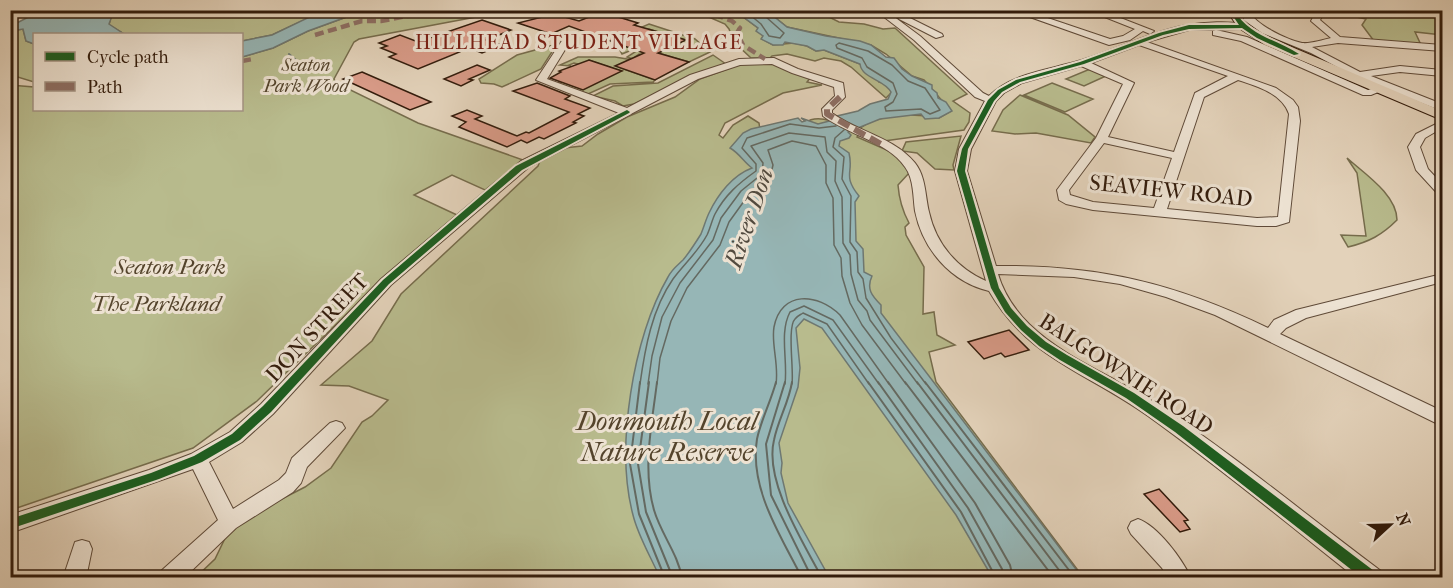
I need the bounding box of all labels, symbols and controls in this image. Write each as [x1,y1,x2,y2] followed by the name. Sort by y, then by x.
[415,31,743,54] district label: HILLHEAD STUDENT VILLAGE
[33,33,243,111] legend
[87,47,168,68] text: Cycle path
[262,55,351,97] park label: Seaton Park Wood
[87,77,123,98] text: Path
[718,164,779,274] water label: River Don
[1088,170,1254,212] street label: SEAVIEW ROAD
[113,254,226,280] park label: Seaton Park
[260,267,375,388] street label: DON STREET
[92,291,223,317] park label: The Parkland
[1034,308,1218,440] street label: BALGOWNIE ROAD
[574,405,761,468] park label: Donmouth Local Nature Reserve
[1360,495,1420,555] north arrow
[1392,510,1415,530] text: N

